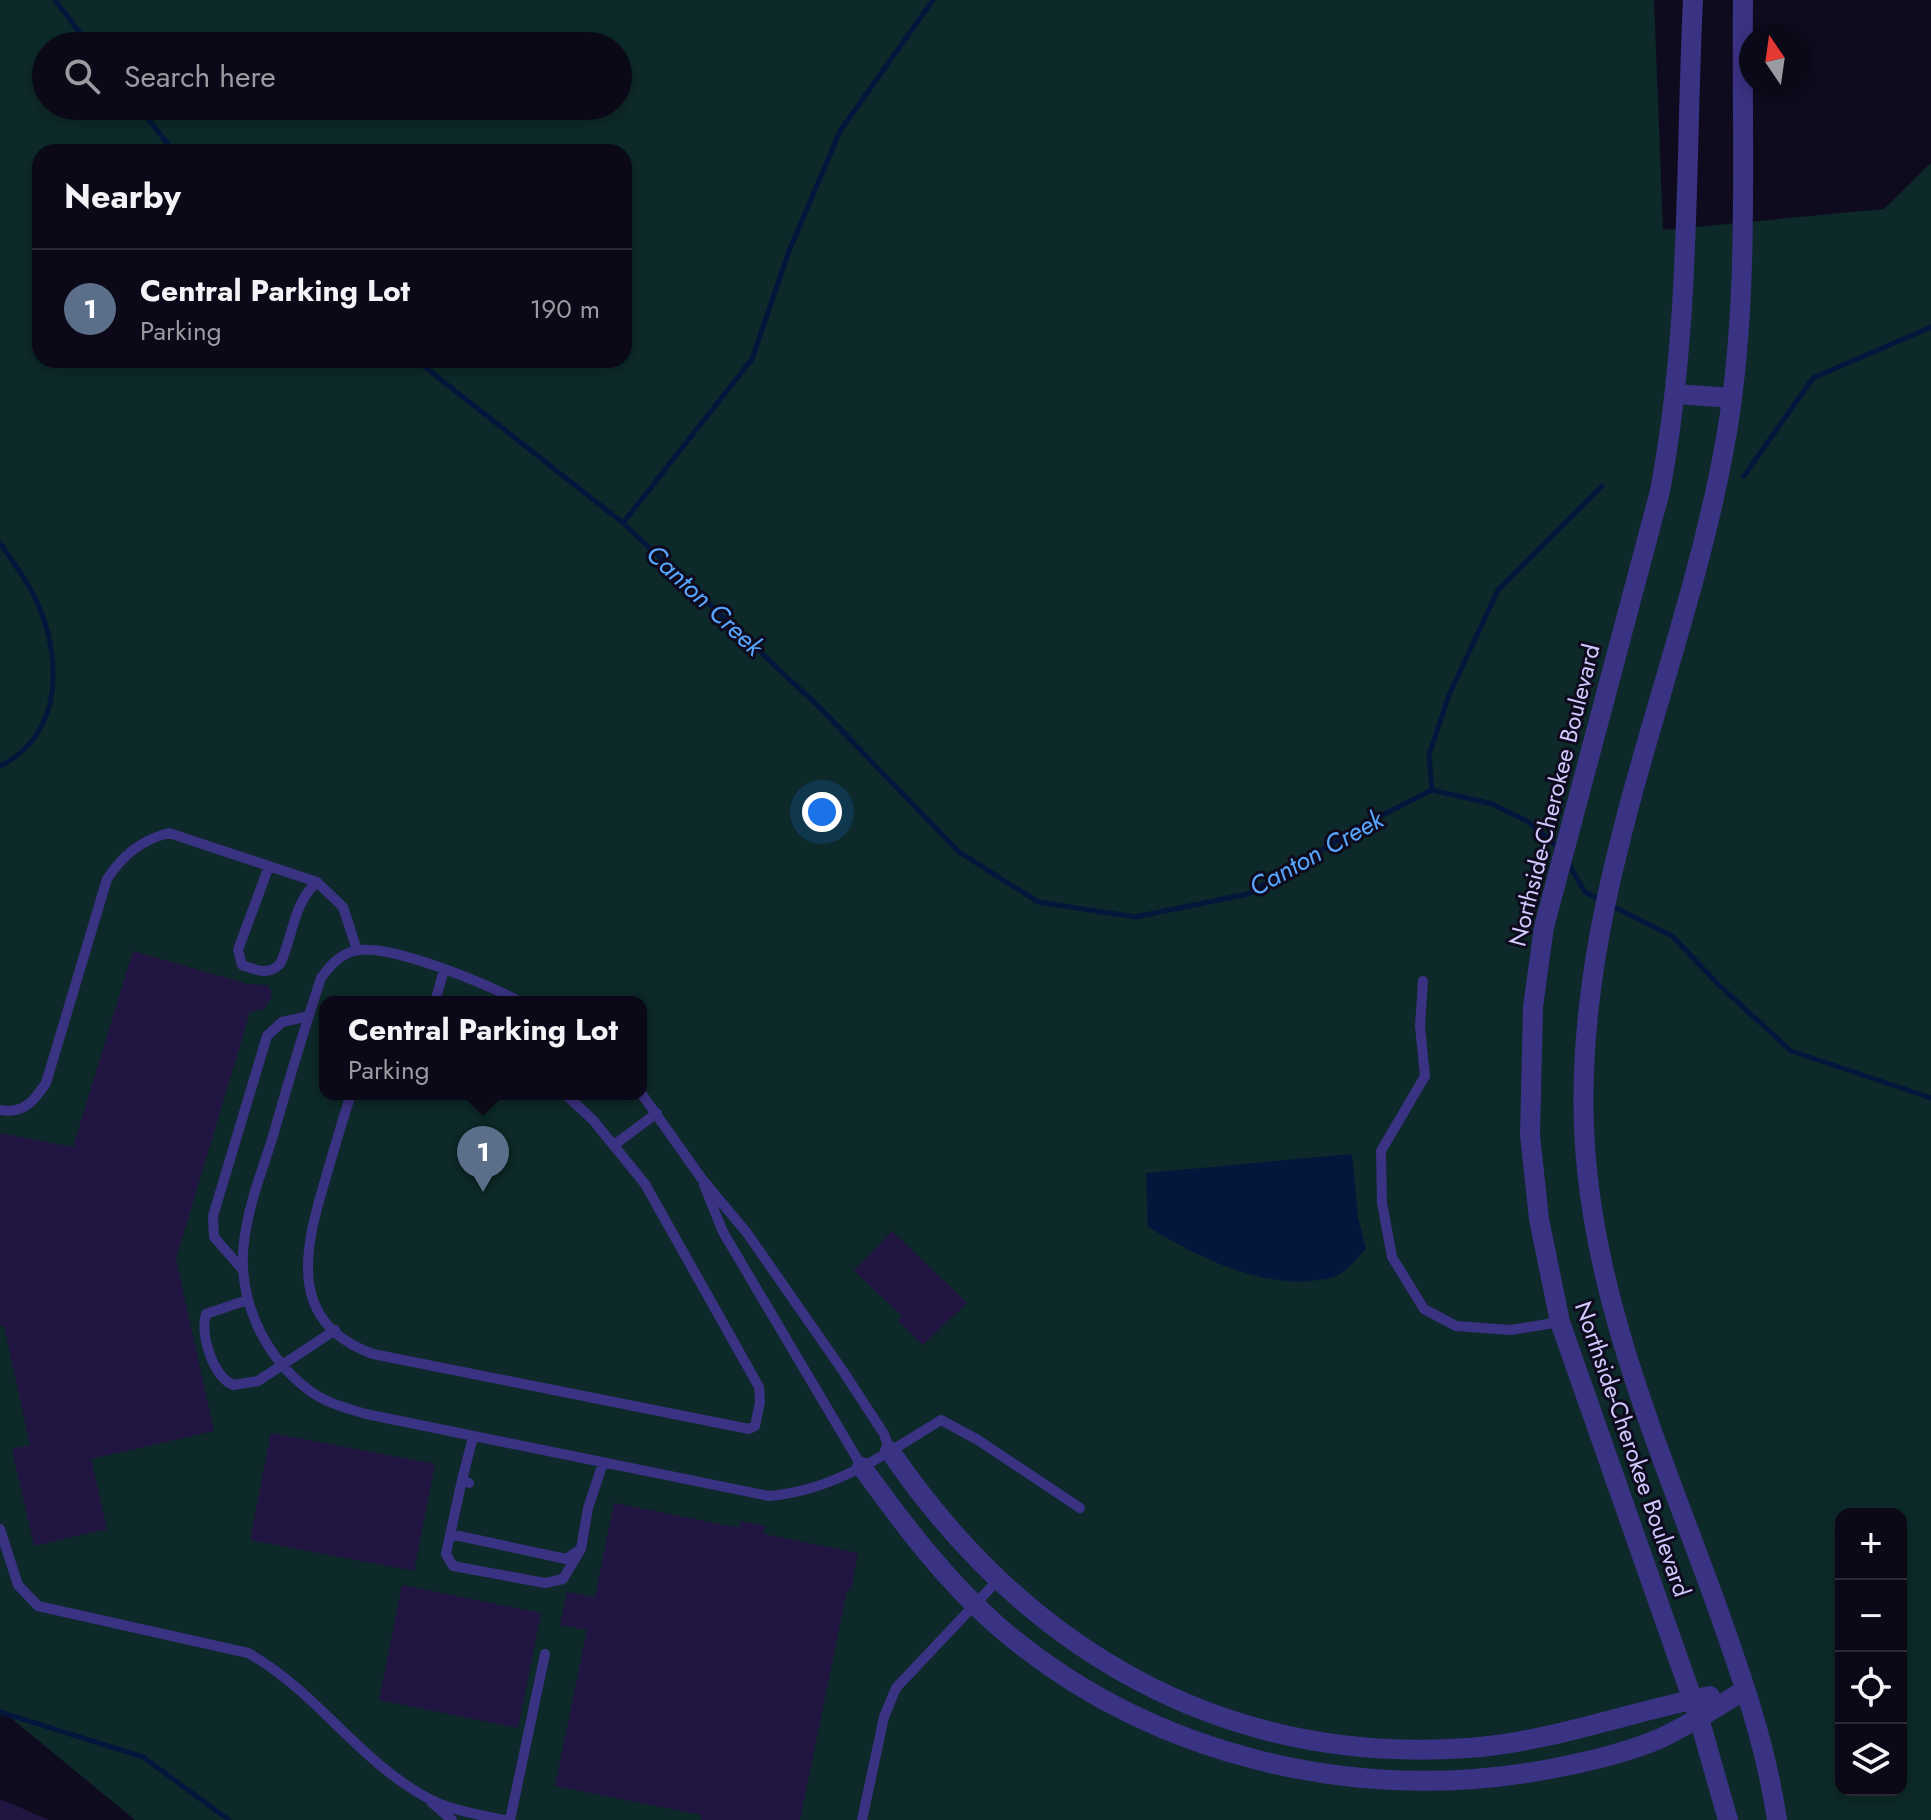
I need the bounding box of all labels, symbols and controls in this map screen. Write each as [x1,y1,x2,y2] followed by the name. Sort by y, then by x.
[1739,24,1811,96] north arrow
[32,32,632,120] search box
[60,54,104,98] icon: search
[124,55,276,98] text: Search here
[64,172,181,221] text: Nearby
[140,269,410,312] text: Central Parking Lot
[83,290,97,328] text: 1
[530,290,600,328] text: 190 m
[140,312,222,350] text: Parking
[638,535,774,666] water label: Canton Creek
[1499,640,1609,950] street label: Northside-Cherokee Boulevard
[802,792,842,832] your location
[1242,799,1392,906] water label: Canton Creek
[319,996,647,1100] popup
[348,1008,618,1051] text: Central Parking Lot
[348,1051,430,1089] text: Parking
[457,1126,509,1192] pin: 1
[1566,1297,1700,1601] street label: Northside-Cherokee Boulevard
[1835,1508,1907,1796] map controls
[1835,1508,1907,1580] button: +
[1835,1580,1907,1652] button: −
[1835,1652,1907,1724] button: locate
[1835,1724,1907,1796] button: layers

